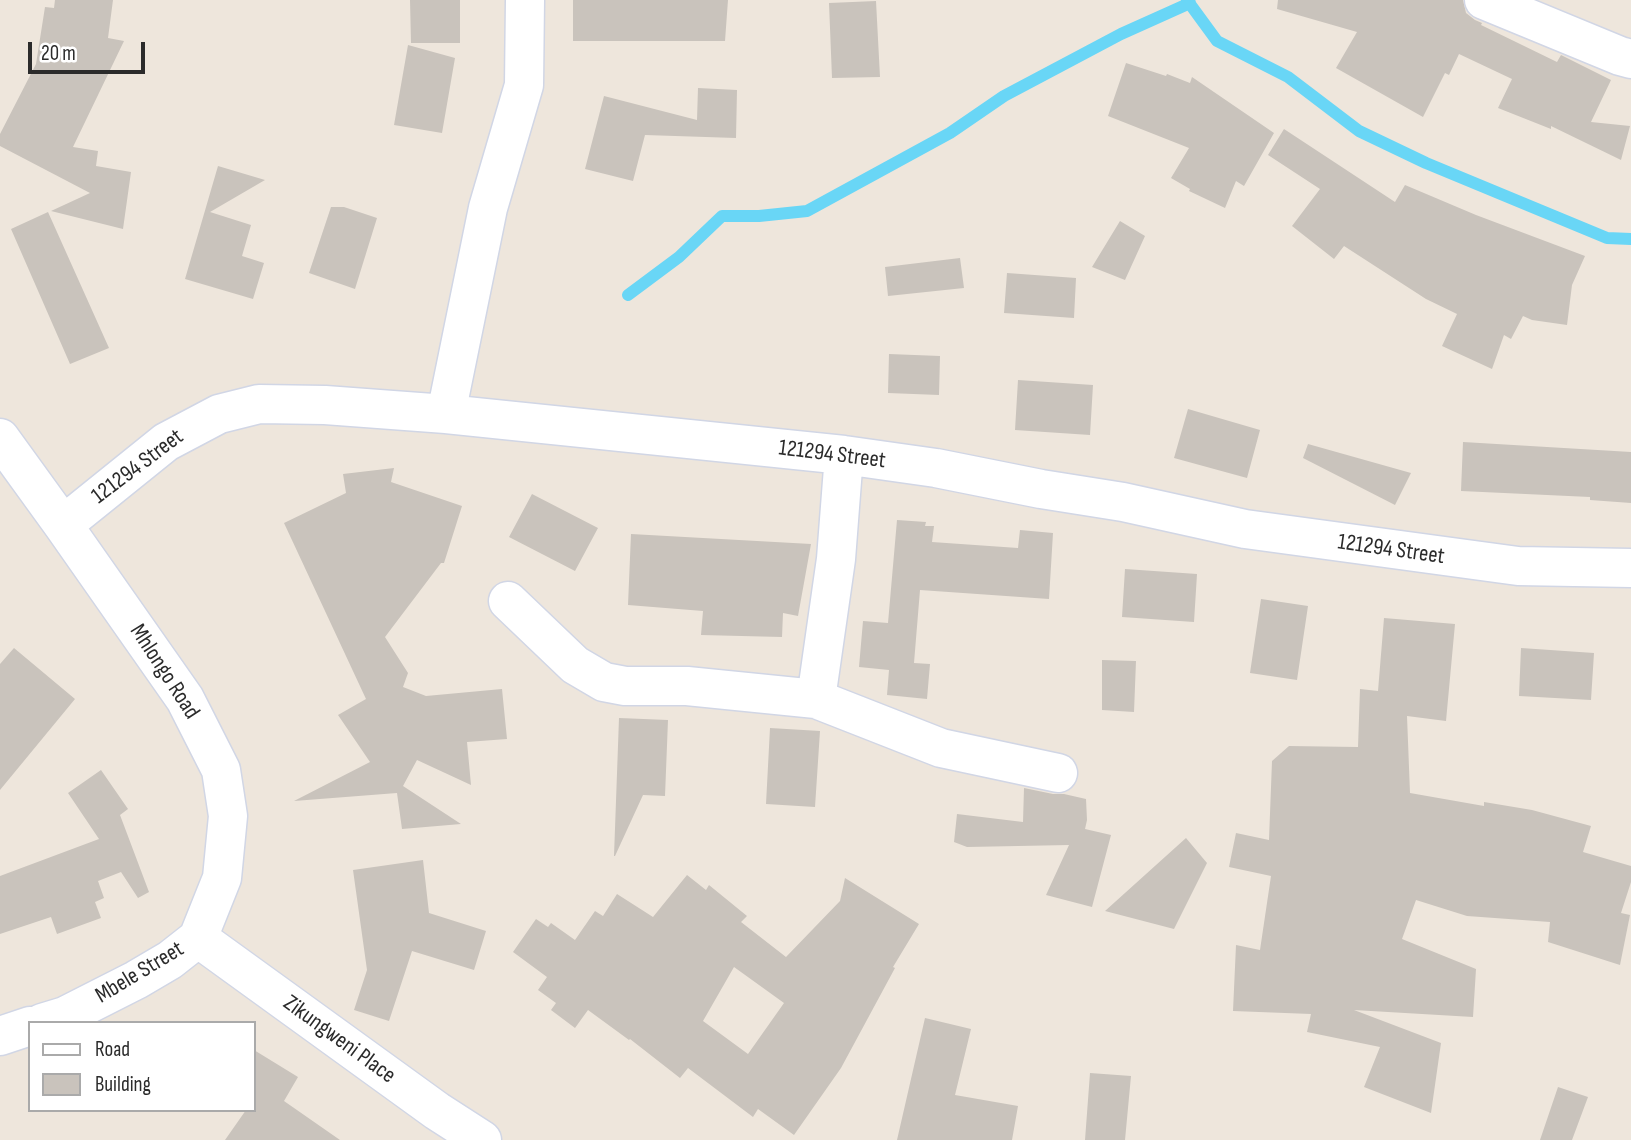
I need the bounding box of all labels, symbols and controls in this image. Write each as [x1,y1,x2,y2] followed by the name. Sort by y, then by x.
[32,28,149,72] scale bar
[41,41,76,66] text: 20 m
[87,424,189,510] street label: 121294 Street
[777,435,887,475] street label: 121294 Street
[1336,529,1446,571] street label: 121294 Street
[123,619,205,725] street label: Mhlongo Road
[91,936,189,1010] street label: Mbele Street
[277,990,401,1090] street label: Zikungweni Place
[28,1021,256,1112] legend
[95,1037,130,1062] text: Road
[95,1072,151,1097] text: Building

